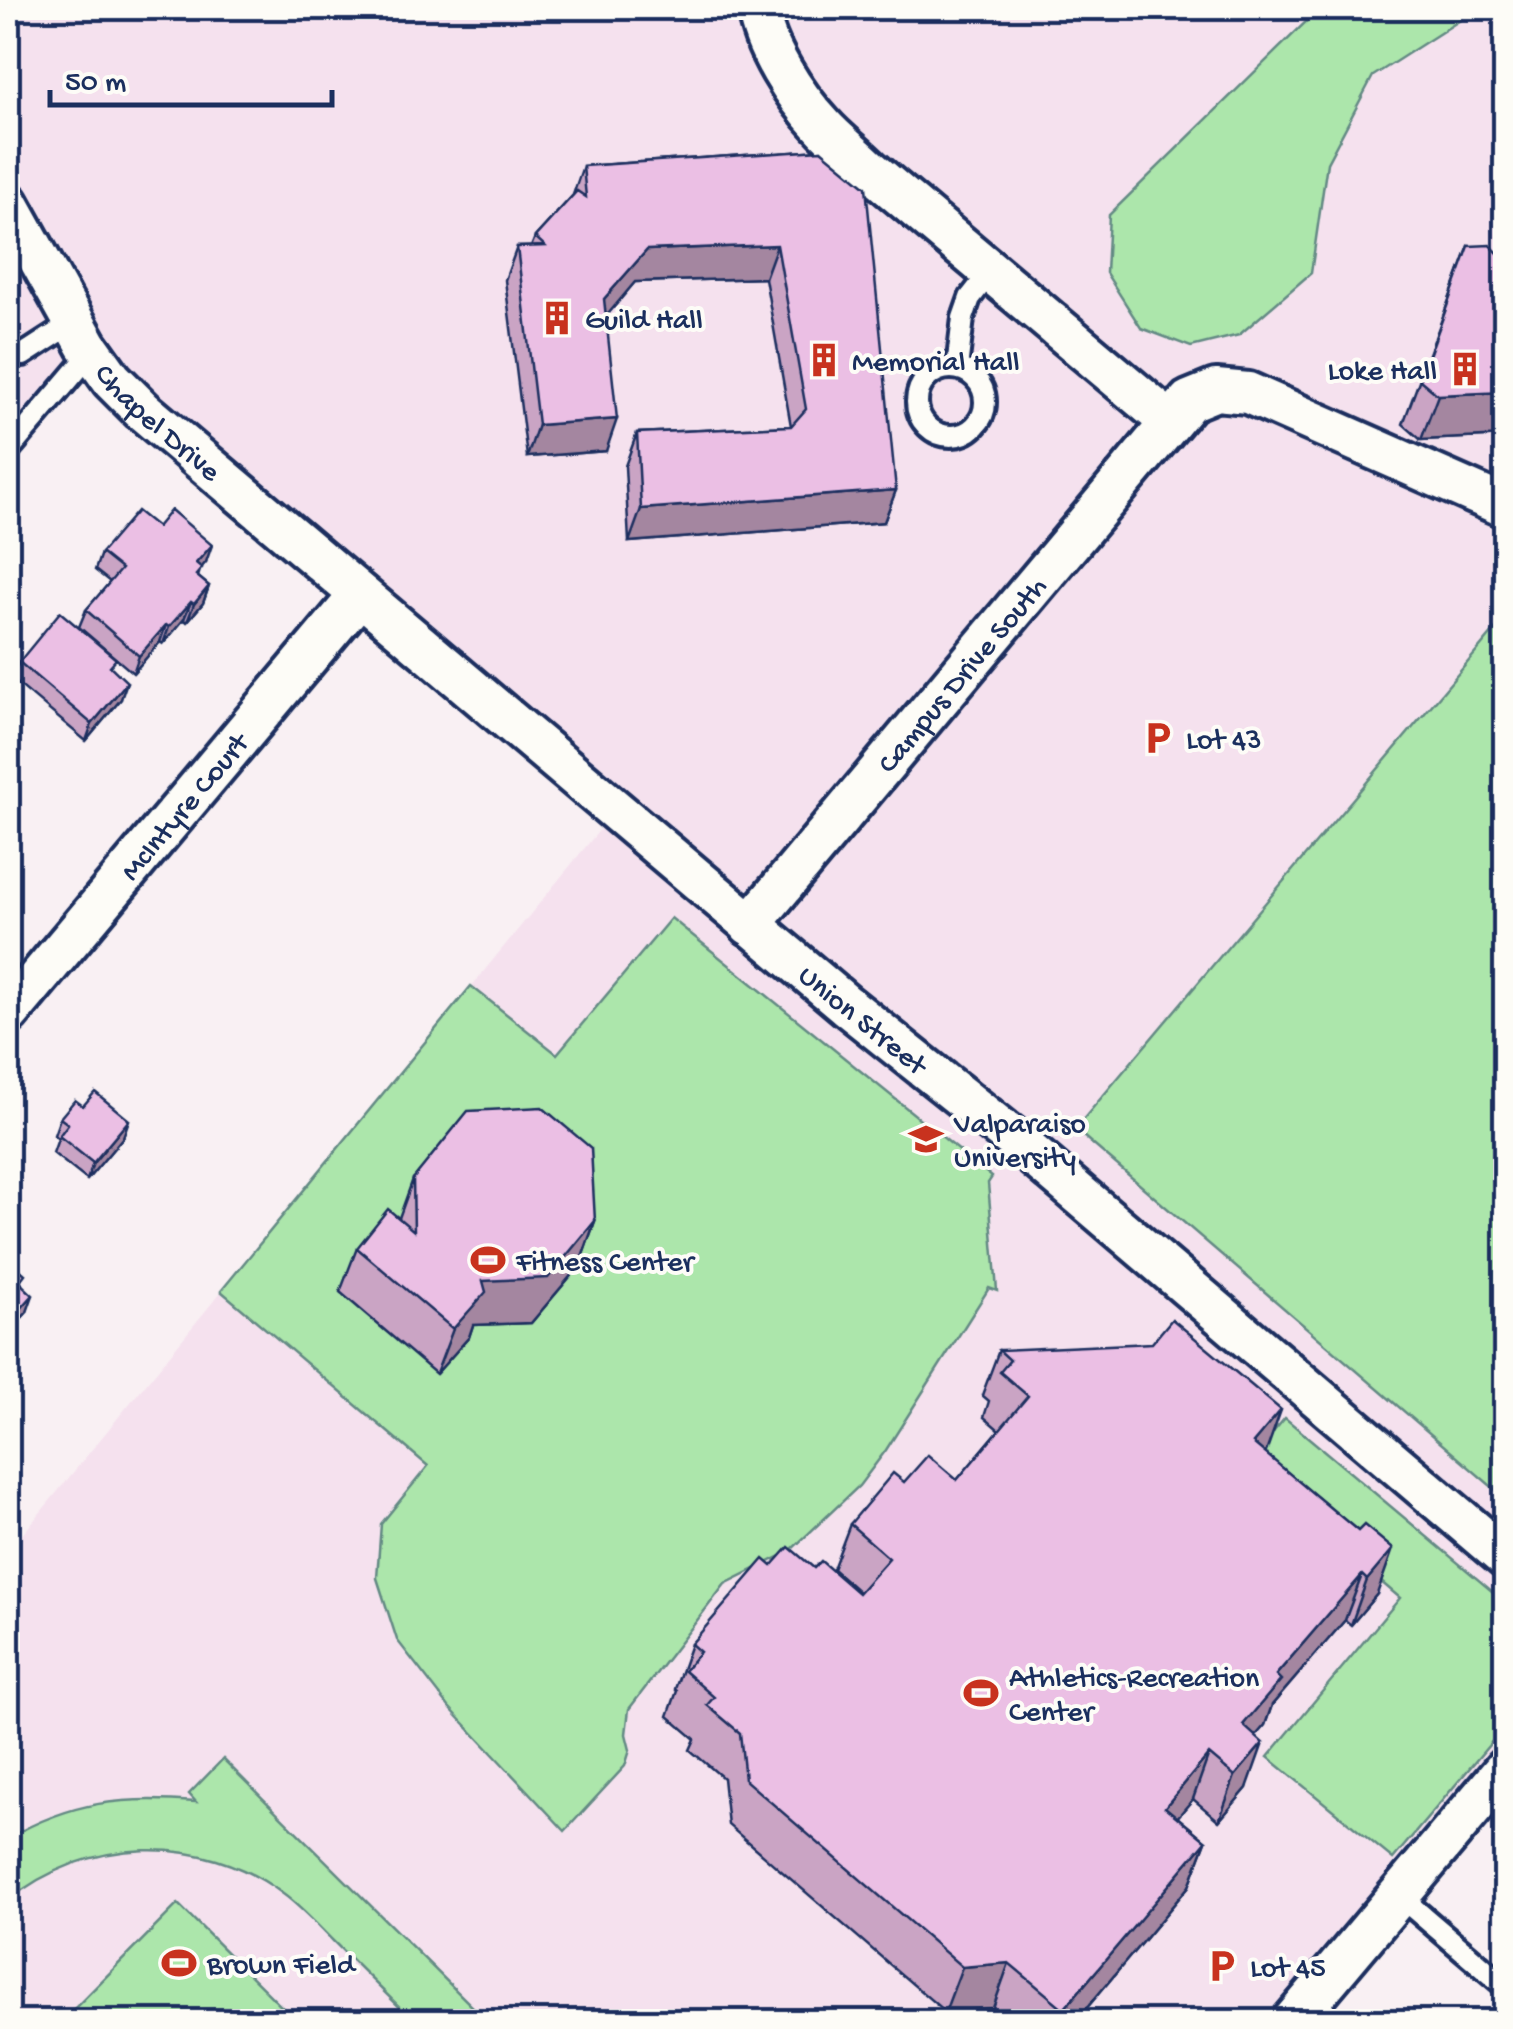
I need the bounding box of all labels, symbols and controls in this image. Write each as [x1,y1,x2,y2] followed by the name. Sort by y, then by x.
[50,45,332,107] scale bar
[65,67,126,102] text: 50 m
[538,299,576,337] building icon: Guild Hall
[585,305,703,340] place label: Guild Hall
[805,341,843,379] building icon: Memorial Hall
[852,347,1020,382] place label: Memorial Hall
[1446,350,1484,388] building icon: Loke Hall
[1327,356,1437,391] place label: Loke Hall
[84,359,227,491] street label: Chapel Drive
[872,571,1056,782] street label: Campus Drive South
[1139,719,1177,757] parking icon: Lot 43
[1186,725,1262,760] place label: Lot 43
[115,726,260,889] street label: McIntyre Court
[790,959,934,1086] street label: Union Street
[953,1109,1086,1178] place label: Valparaiso University
[907,1120,945,1158] school or university icon: Valparaiso University
[469,1241,507,1279] sports icon: Fitness Center
[515,1247,696,1282] place label: Fitness Center
[1009,1663,1259,1732] place label: Athletics-Recreation Center
[962,1674,1000,1712] sports icon: Athletics-Recreation Center
[160,1944,198,1982] sports icon: Brown Field
[1203,1947,1241,1985] parking icon: Lot 45
[206,1950,357,1985] place label: Brown Field
[1250,1953,1326,1988] place label: Lot 45

